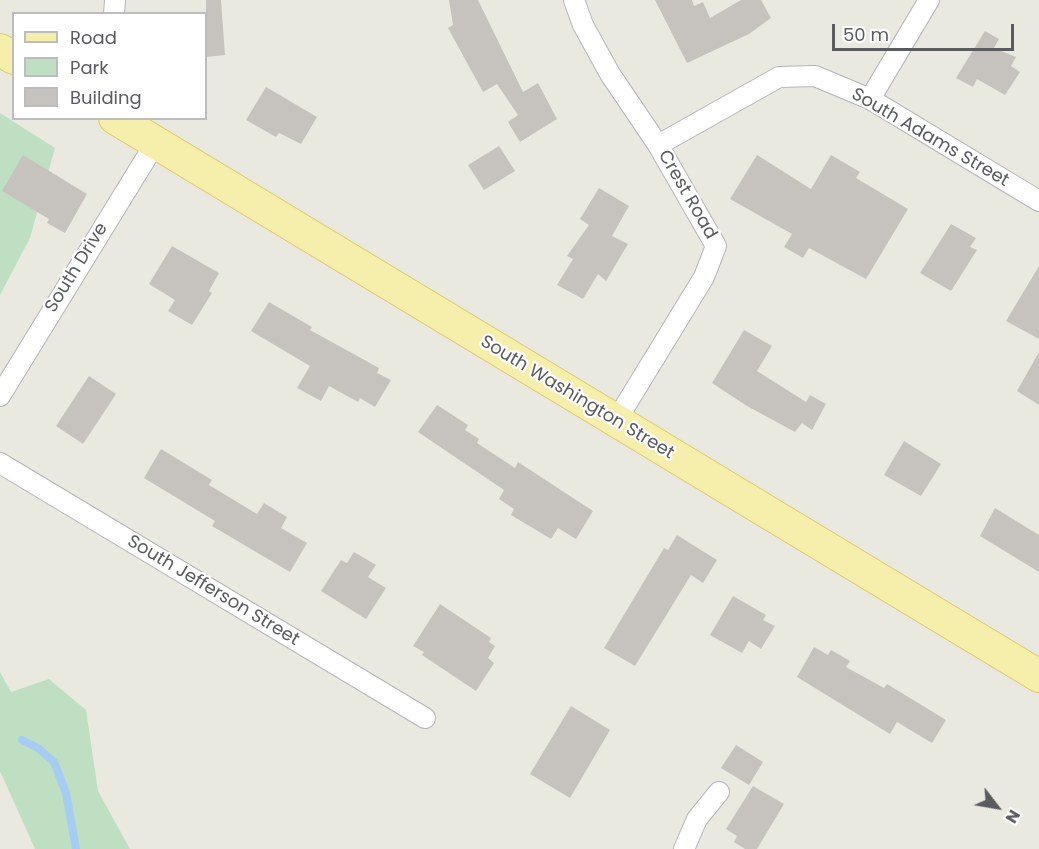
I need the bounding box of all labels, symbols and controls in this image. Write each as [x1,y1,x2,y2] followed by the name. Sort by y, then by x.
[12,12,207,120] legend
[835,12,1016,50] scale bar
[843,22,889,47] text: 50 m
[70,25,117,50] text: Road
[70,55,109,80] text: Park
[847,84,1013,192] street label: South Adams Street
[70,85,142,110] text: Building
[653,147,721,243] street label: Crest Road
[41,219,113,317] street label: South Drive
[476,331,678,465] street label: South Washington Street
[123,531,303,651] street label: South Jefferson Street
[967,777,1027,837] north arrow
[1000,805,1026,828] text: N

